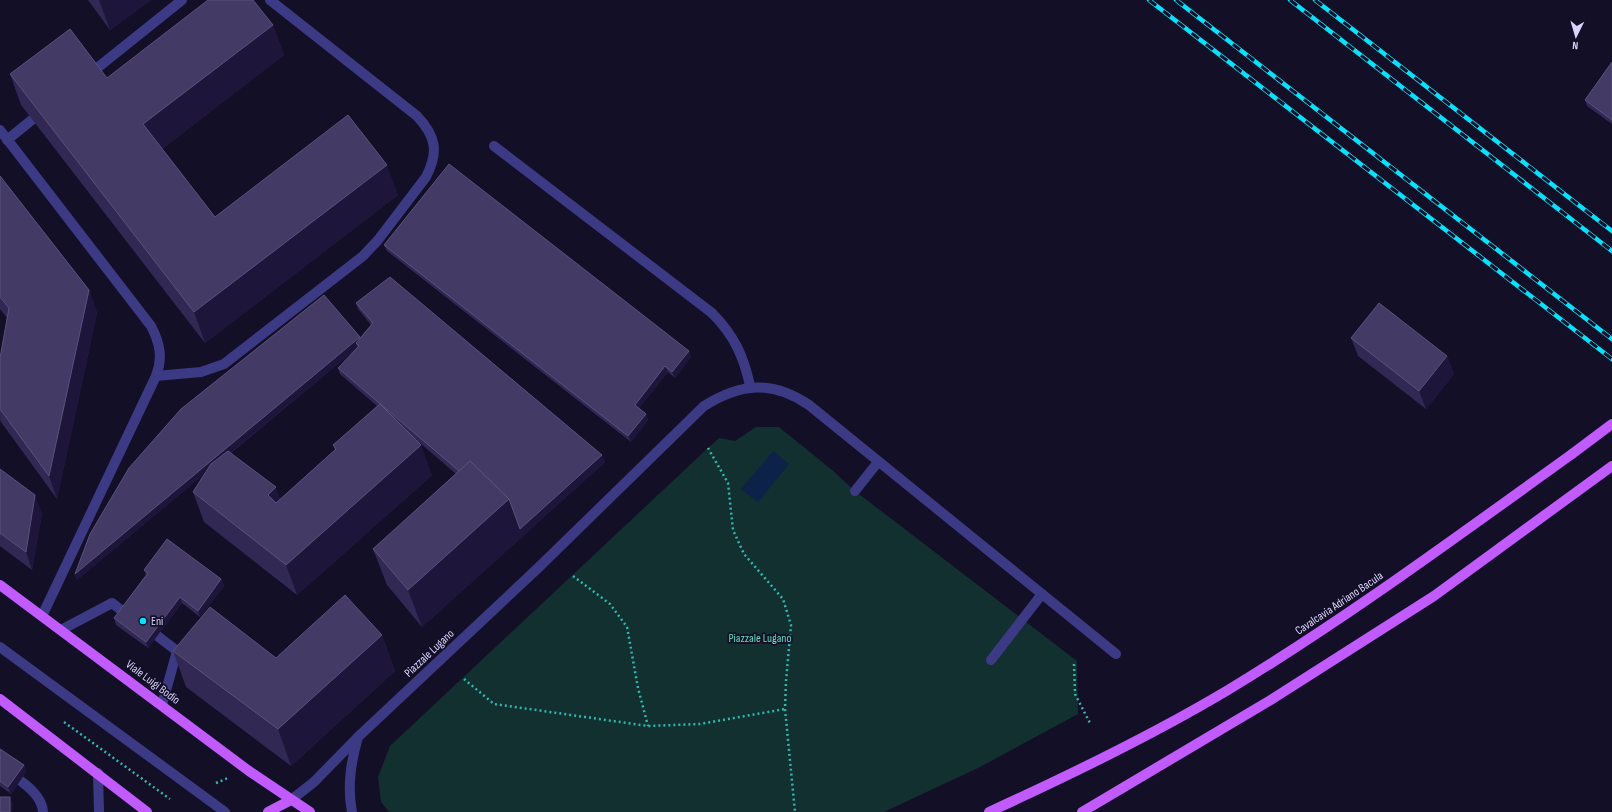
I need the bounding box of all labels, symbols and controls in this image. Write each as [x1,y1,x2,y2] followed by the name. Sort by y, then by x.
[1556,16,1596,56] north arrow
[1572,39,1579,52] text: N
[1292,568,1386,638] street label: Cavalcavia Adriano Bacula
[151,614,163,629] place label: Eni
[138,616,148,626] marker: Eni
[401,626,457,680] street label: Piazzale Lugano
[729,631,791,646] park label: Piazzale Lugano
[122,657,183,708] street label: Viale Luigi Bodio

